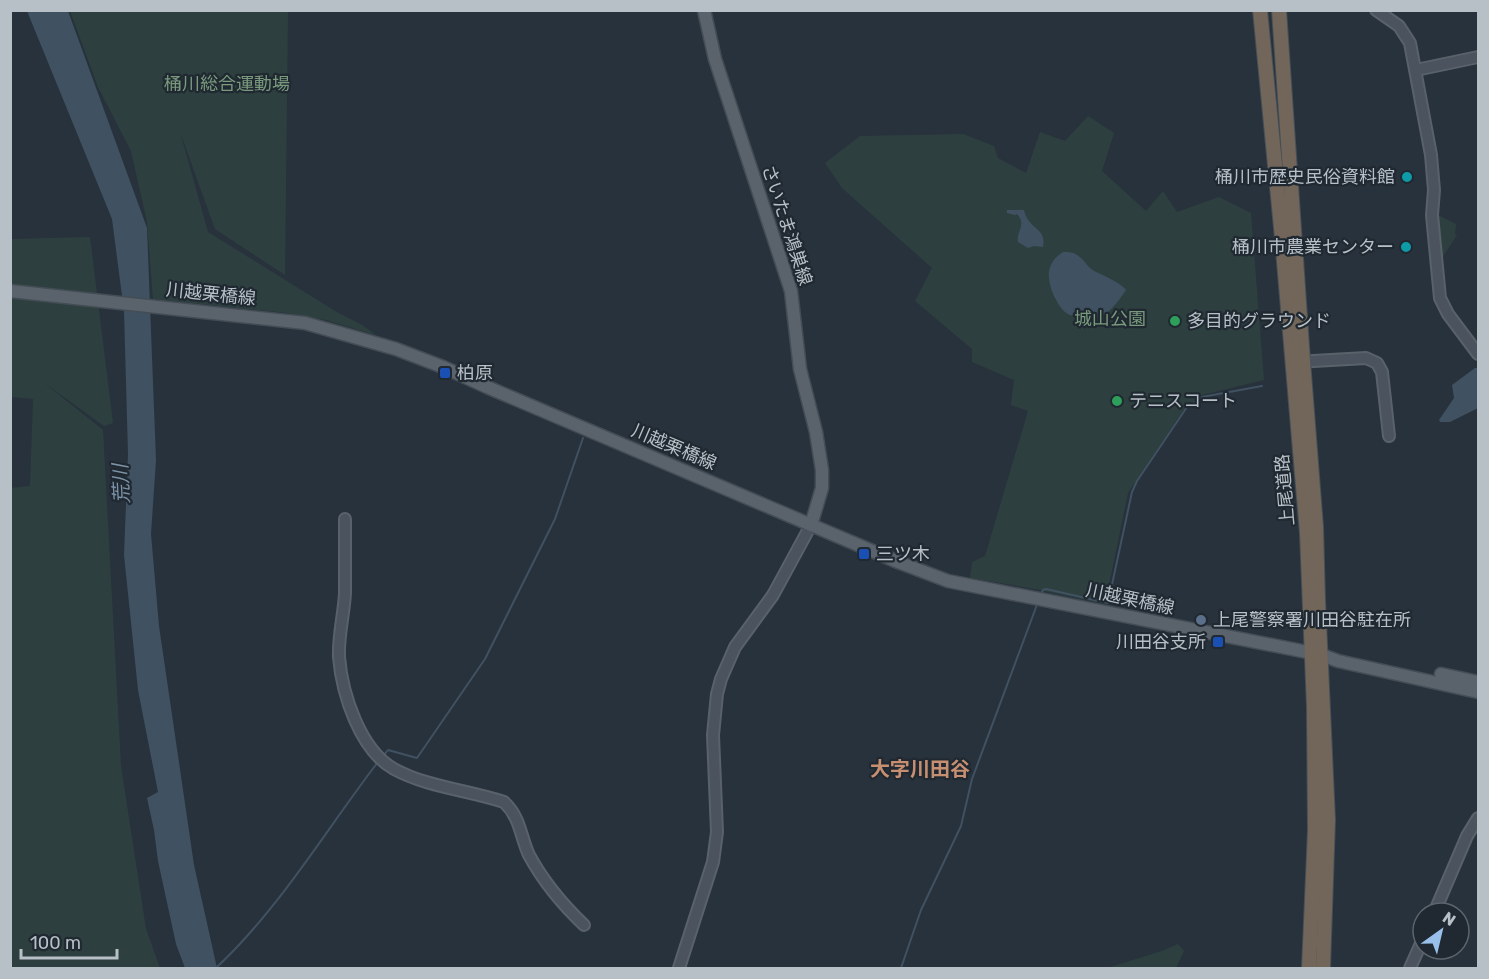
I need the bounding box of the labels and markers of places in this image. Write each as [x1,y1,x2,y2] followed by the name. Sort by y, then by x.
[1215,166,1395,188] place label: 桶川市歴史民俗資料館
[1400,170,1414,184] marker: 桶川市歴史民俗資料館
[1232,236,1394,258] place label: 桶川市農業センター
[1399,240,1413,254] marker: 桶川市農業センター
[1187,310,1331,332] place label: 多目的グラウンド
[1168,314,1182,328] marker: 多目的グラウンド
[457,362,493,384] place label: 柏原
[438,366,452,380] marker: 柏原
[1129,390,1237,412] place label: テニスコート
[1110,394,1124,408] marker: テニスコート
[876,543,930,565] place label: 三ツ木
[857,547,871,561] marker: 三ツ木
[1213,609,1411,631] place label: 上尾警察署川田谷駐在所
[1194,613,1208,627] marker: 上尾警察署川田谷駐在所
[1116,631,1206,653] place label: 川田谷支所
[1211,635,1225,649] marker: 川田谷支所

